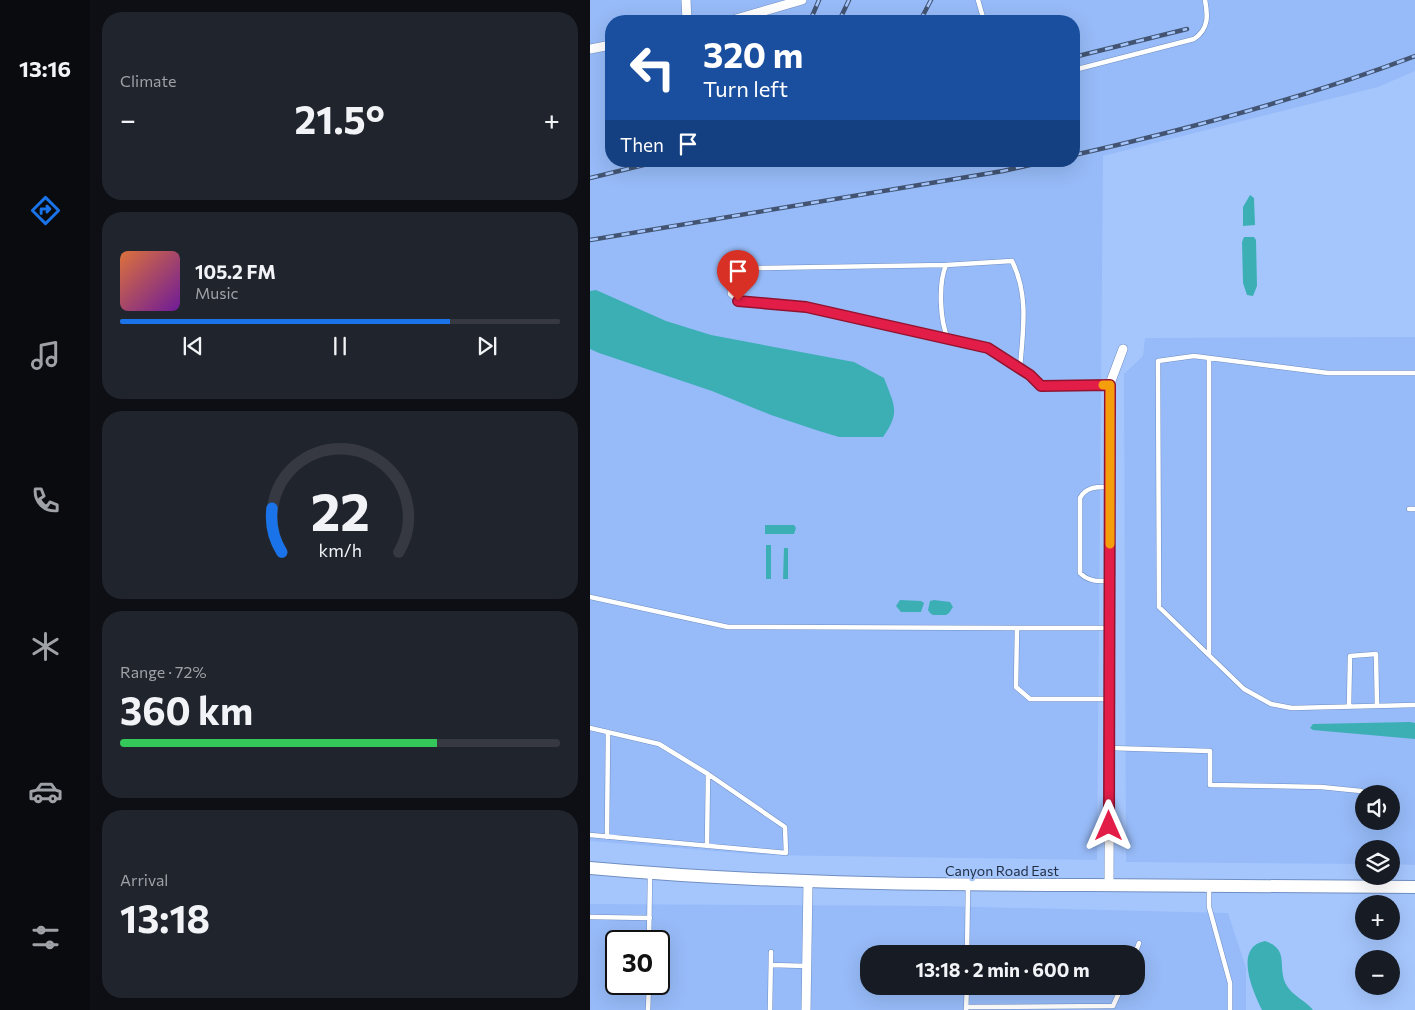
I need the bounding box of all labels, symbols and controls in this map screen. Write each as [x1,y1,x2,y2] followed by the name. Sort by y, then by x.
[703,32,803,75] text: 320 m
[620,35,685,100] icon: left
[19,55,71,82] text: 13:16
[120,71,176,90] text: Climate
[703,75,788,102] text: Turn left
[295,95,385,142] text: 21.5°
[120,102,136,136] text: −
[544,102,560,136] text: +
[674,130,702,158] icon: arrive
[620,133,664,156] text: Then
[28,193,63,228] icon: directions
[717,250,759,301] pin
[724,257,752,285] icon: arrive
[195,260,276,283] text: 105.2 FM
[195,283,239,302] text: Music
[179,332,207,360] icon: previous
[326,332,354,360] icon: pause
[473,332,501,360] icon: next
[28,338,63,373] icon: music
[310,478,370,542] text: 22
[28,483,63,518] icon: phone
[318,539,362,561] text: km/h
[28,629,63,664] icon: climate
[120,662,206,681] text: Range · 72%
[120,686,253,733] text: 360 km
[28,774,63,809] icon: car
[1355,785,1400,995] map controls
[1355,785,1400,830] button: sound
[1082,799,1134,851] position arrow
[1355,840,1400,885] button: layers
[945,862,1059,879] street label: Canyon Road East
[120,870,168,889] text: Arrival
[120,894,210,941] text: 13:18
[1355,895,1400,940] button: +
[28,920,63,955] icon: filters
[605,930,670,995] speed limit sign: 30
[1355,950,1400,995] button: −
[915,958,1090,981] text: 13:18 · 2 min · 600 m

